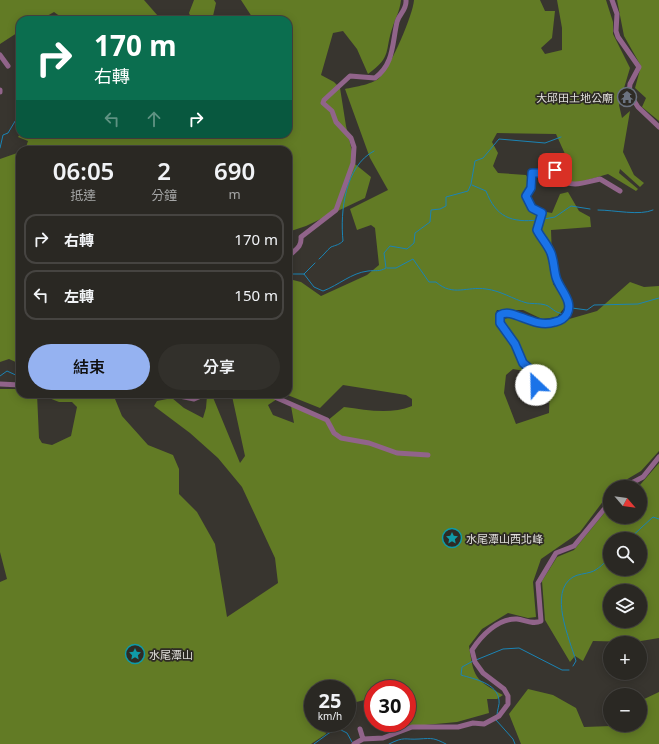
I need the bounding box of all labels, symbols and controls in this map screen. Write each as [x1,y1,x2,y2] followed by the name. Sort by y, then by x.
[94,26,177,64] text: 170 m
[28,32,80,84] icon: right
[94,64,130,88] text: 右轉
[616,86,638,108] temple icon: 大邱田土地公廟
[536,90,613,105] place label: 大邱田土地公廟
[101,108,123,130] icon: left
[143,108,165,130] icon: ahead
[185,108,207,130] icon: right
[538,153,572,187] pin
[53,154,114,187] text: 06:05
[157,154,171,187] text: 2
[214,154,255,187] text: 690
[544,159,566,181] icon: arrive
[229,185,241,203] text: m
[71,186,97,204] text: 抵達
[151,186,177,204] text: 分鐘
[30,228,52,250] icon: right
[234,229,278,249] text: 170 m
[64,230,94,250] text: 右轉
[30,284,52,306] icon: left
[234,285,278,305] text: 150 m
[64,286,94,306] text: 左轉
[28,344,150,390] button: 結束
[158,344,280,390] button: 分享
[515,364,557,406] position arrow
[603,480,647,524] north arrow
[603,480,647,732] map controls
[441,527,463,549] place icon: 水尾潭山西北峰
[466,531,543,546] place label: 水尾潭山西北峰
[603,532,647,576] button: search
[603,584,647,628] button: layers
[603,636,647,680] button: +
[124,643,146,665] place icon: 水尾潭山
[149,647,193,662] place label: 水尾潭山
[364,680,416,732] speed limit sign: 30
[319,687,341,714] text: 25
[603,688,647,732] button: −
[318,709,342,723] text: km/h

